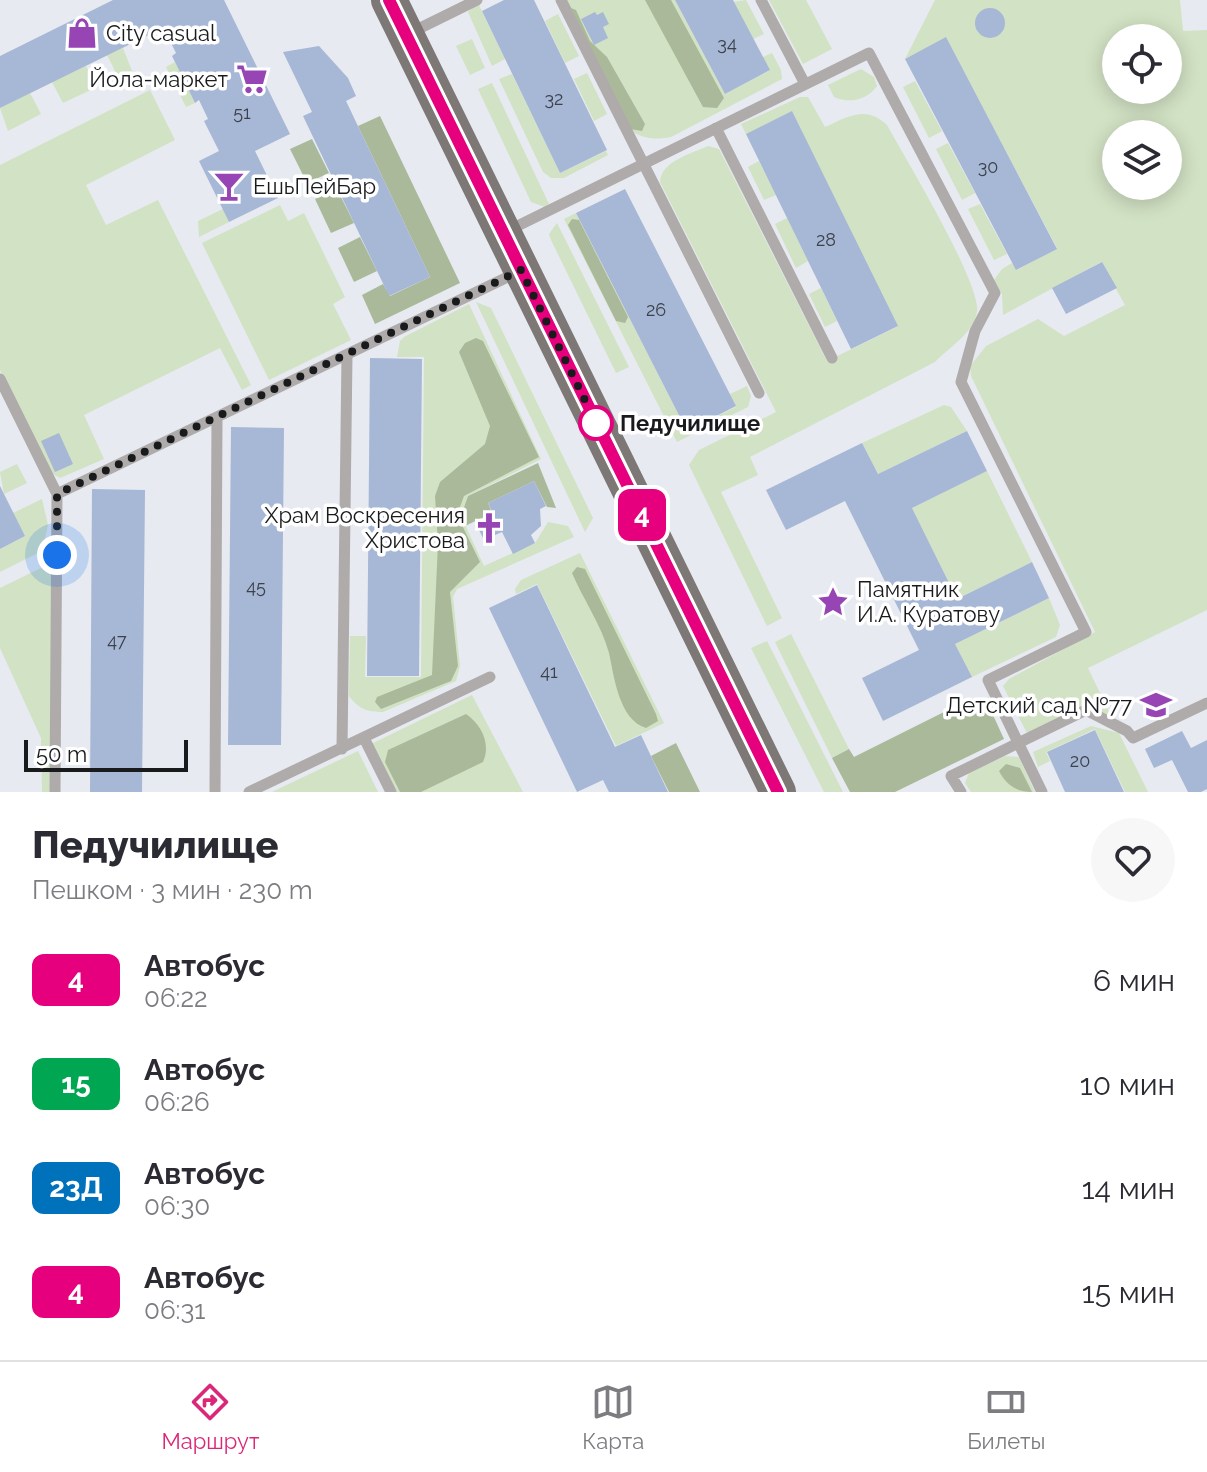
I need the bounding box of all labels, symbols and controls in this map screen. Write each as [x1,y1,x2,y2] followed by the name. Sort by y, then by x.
[65,16,99,50] shop icon: City сasual
[106,20,216,46] place label: City сasual
[1102,24,1182,200] map controls
[1102,24,1182,104] button: locate
[717,33,737,54] house number: 34
[235,62,269,96] supermarket icon: Йола-маркет
[89,66,229,92] place label: Йола-маркет
[545,88,564,109] house number: 32
[233,102,251,123] house number: 51
[1102,120,1182,200] button: layers
[978,156,998,177] house number: 30
[212,169,246,203] bar icon: ЕшьПейБар
[253,173,376,199] place label: ЕшьПейБар
[816,229,836,250] house number: 28
[646,299,666,320] house number: 26
[579,406,613,440] marker: Педучилище
[620,410,760,436] place label: Педучилище
[616,489,668,541] line badge: 4
[634,498,650,531] text: 4
[265,502,465,553] place label: Храм Воскресения Христова
[472,511,506,545] church icon: Храм Воскресения Христова
[37,535,77,575] your location
[246,576,266,597] house number: 45
[857,576,1000,627] place label: Памятник И.А. Куратову
[816,585,850,619] place icon: Памятник И.А. Куратову
[107,630,127,651] house number: 47
[540,661,558,682] house number: 41
[1139,688,1173,722] school or university icon: Детский сад №77
[946,692,1132,718] place label: Детский сад №77
[24,736,188,772] scale bar
[36,741,87,767] text: 50 m
[1070,750,1090,771] house number: 20
[1091,818,1175,902] button: heart
[32,822,278,867] text: Педучилище
[32,875,313,905] text: Пешком · 3 мин · 230 m
[144,948,265,983] text: Автобус
[68,963,84,996] text: 4
[1093,963,1175,998] text: 6 мин
[144,983,208,1013] text: 06:22
[144,1052,265,1087] text: Автобус
[61,1067,91,1100] text: 15
[1080,1067,1175,1102] text: 10 мин
[144,1087,210,1117] text: 06:26
[144,1156,265,1191] text: Автобус
[49,1171,103,1204] text: 23Д
[1082,1171,1175,1206] text: 14 мин
[144,1191,210,1221] text: 06:30
[144,1260,265,1295] text: Автобус
[68,1275,84,1308] text: 4
[1082,1275,1175,1310] text: 15 мин
[144,1295,206,1325] text: 06:31
[161,1380,259,1454] tab: Маршрут
[582,1380,644,1454] tab: Карта
[967,1380,1045,1454] tab: Билеты

